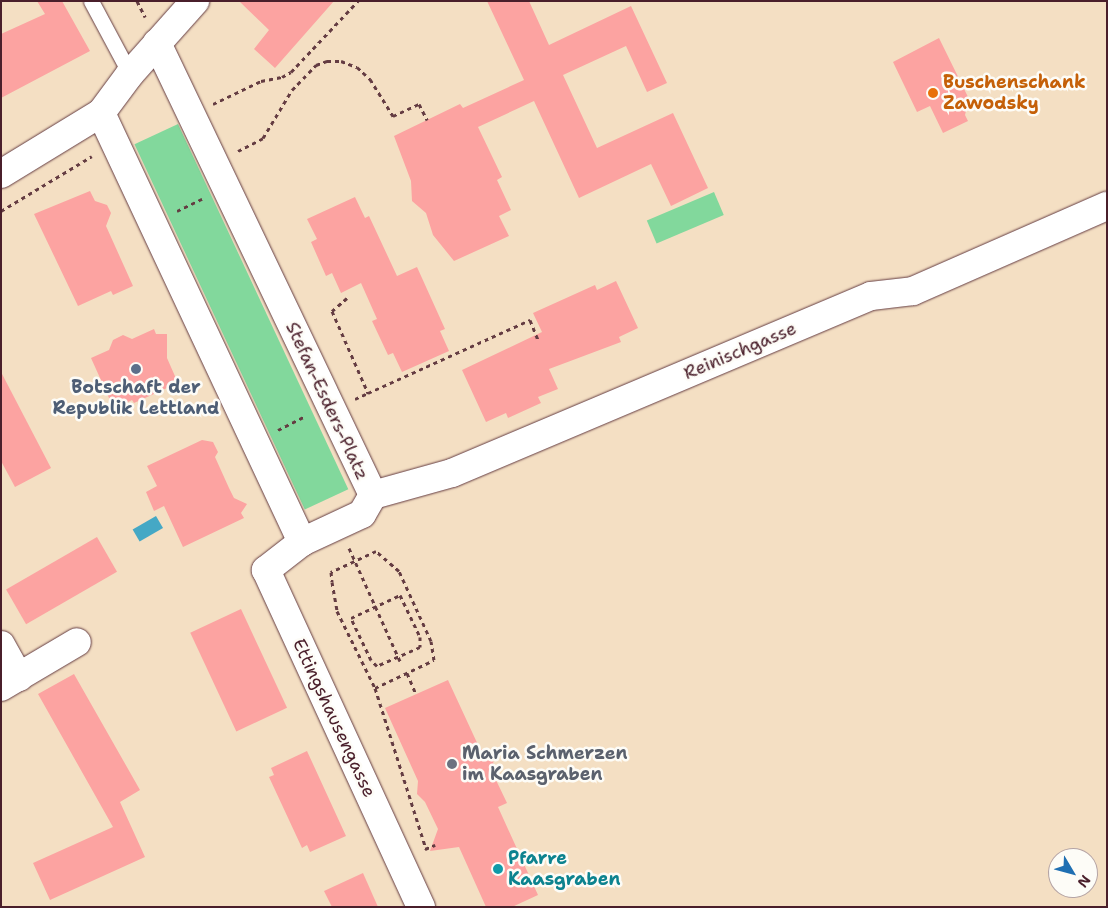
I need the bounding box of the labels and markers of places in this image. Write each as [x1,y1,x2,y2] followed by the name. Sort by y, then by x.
[943,72,1086,115] place label: Buschenschank Zawodsky
[927,87,939,99] marker: Buschenschank Zawodsky
[130,363,142,375] marker: Botschaft der Republik Lettland
[52,377,220,419] place label: Botschaft der Republik Lettland
[462,743,628,786] place label: Maria Schmerzen im Kaasgraben
[446,758,458,770] marker: Maria Schmerzen im Kaasgraben
[508,848,621,891] place label: Pfarre Kaasgraben
[492,863,504,875] marker: Pfarre Kaasgraben

